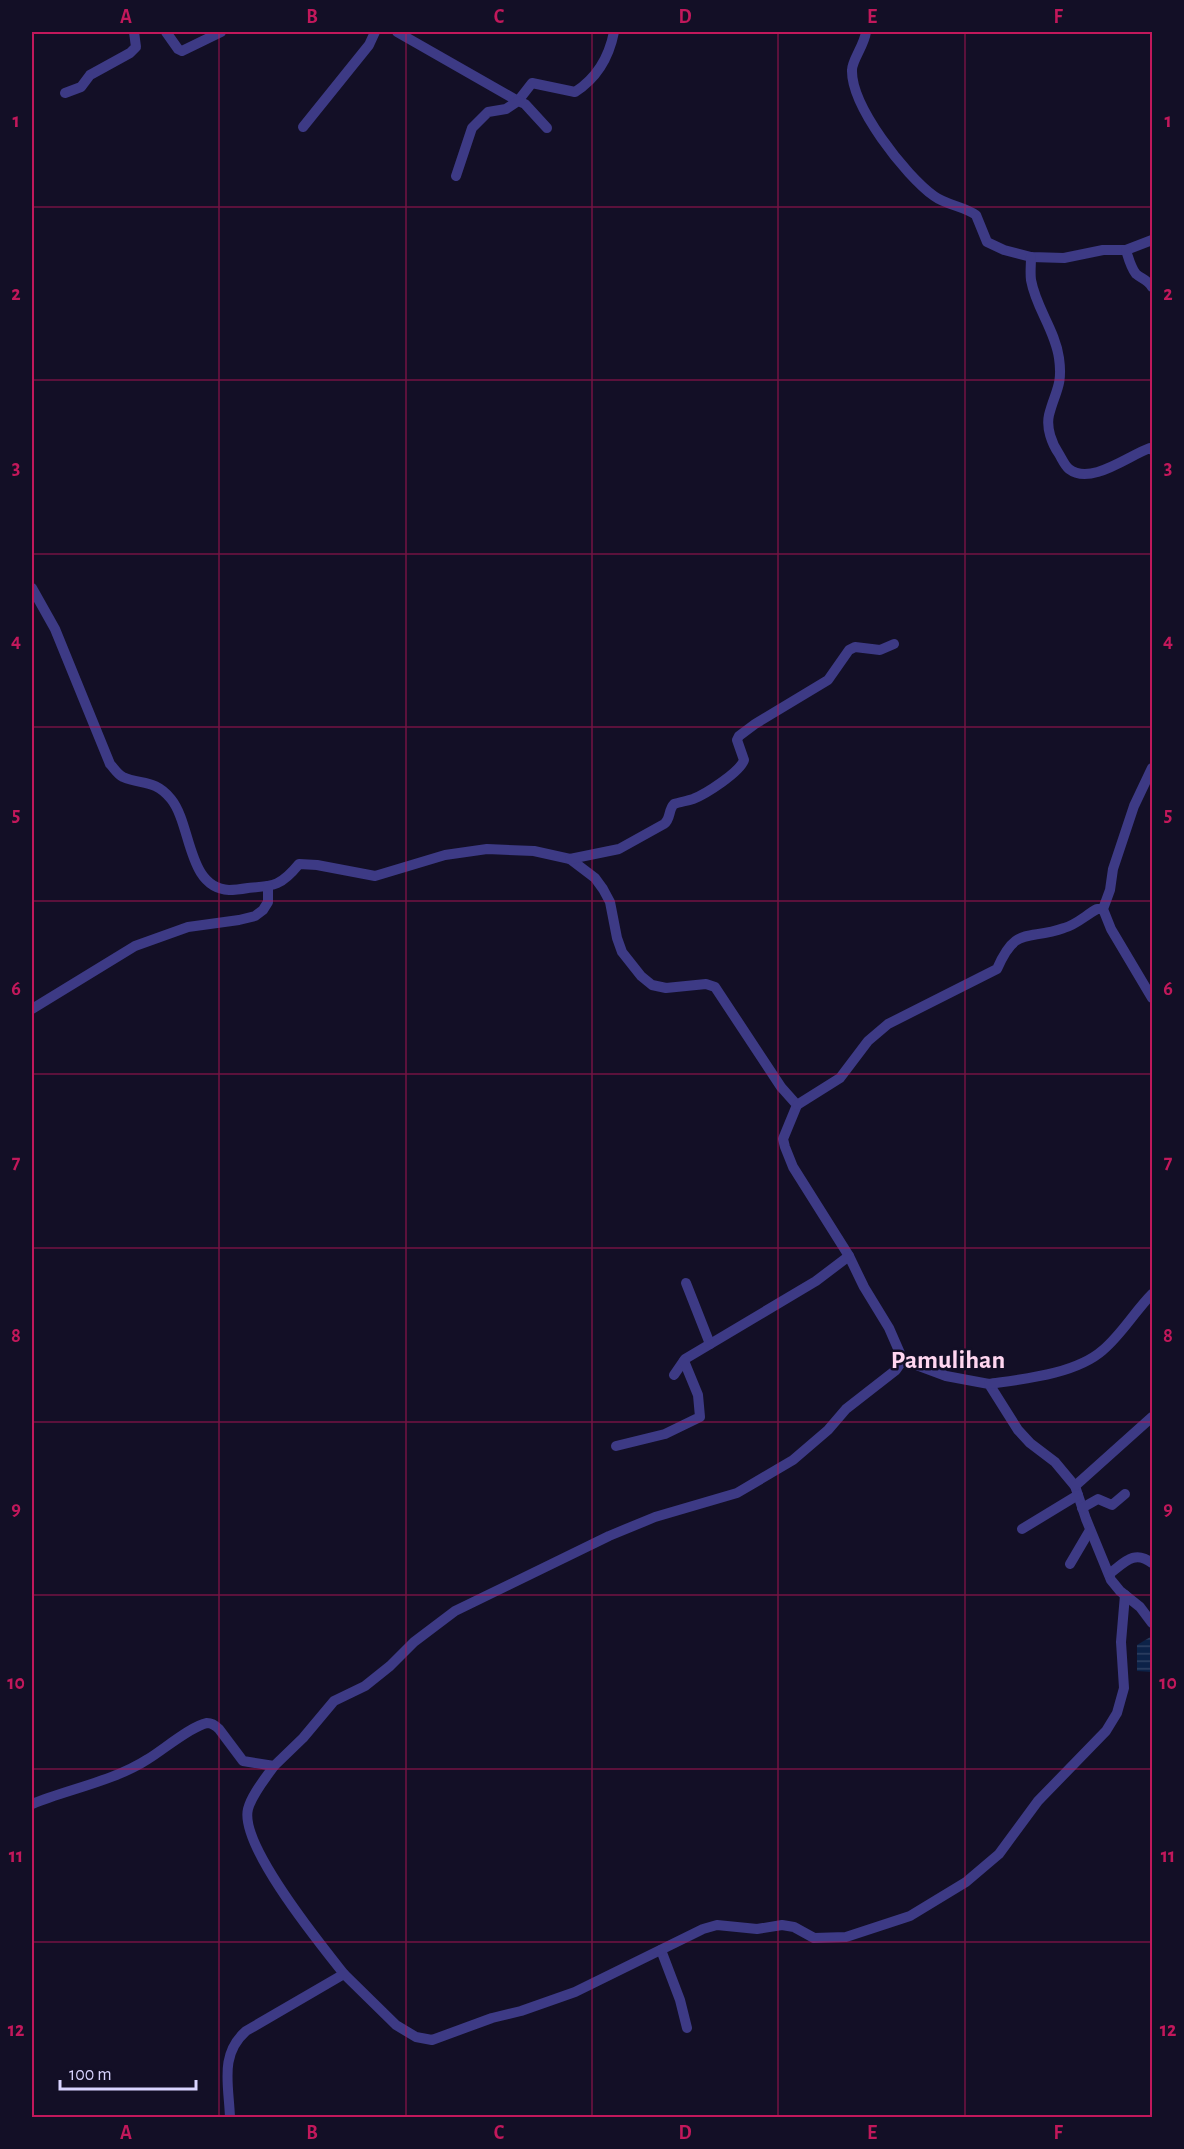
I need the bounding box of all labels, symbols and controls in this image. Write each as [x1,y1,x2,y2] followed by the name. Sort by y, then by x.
[120,7,132,27] text: A
[306,7,318,27] text: B
[494,7,505,27] text: C
[678,7,692,27] text: D
[867,7,877,27] text: E
[1053,7,1063,27] text: F
[12,111,20,131] text: 1
[1164,111,1172,131] text: 1
[11,284,21,304] text: 2
[1163,284,1173,304] text: 2
[12,458,20,478] text: 3
[1164,458,1172,478] text: 3
[11,631,21,651] text: 4
[1163,631,1173,651] text: 4
[12,805,20,825] text: 5
[1164,805,1172,825] text: 5
[11,979,21,999] text: 6
[1163,979,1173,999] text: 6
[12,1152,21,1172] text: 7
[1164,1152,1173,1172] text: 7
[11,1326,21,1346] text: 8
[1163,1326,1173,1346] text: 8
[891,1347,1005,1373] district label: Pamulihan
[11,1499,21,1519] text: 9
[1163,1499,1173,1519] text: 9
[7,1673,25,1693] text: 10
[1159,1673,1177,1693] text: 10
[9,1846,23,1866] text: 11
[1161,1846,1175,1866] text: 11
[8,2020,24,2040] text: 12
[1160,2020,1176,2040] text: 12
[60,2053,196,2091] scale bar
[69,2066,112,2084] text: 100 m
[120,2123,132,2143] text: A
[306,2123,318,2143] text: B
[494,2123,505,2143] text: C
[678,2123,692,2143] text: D
[867,2123,877,2143] text: E
[1053,2123,1063,2143] text: F

